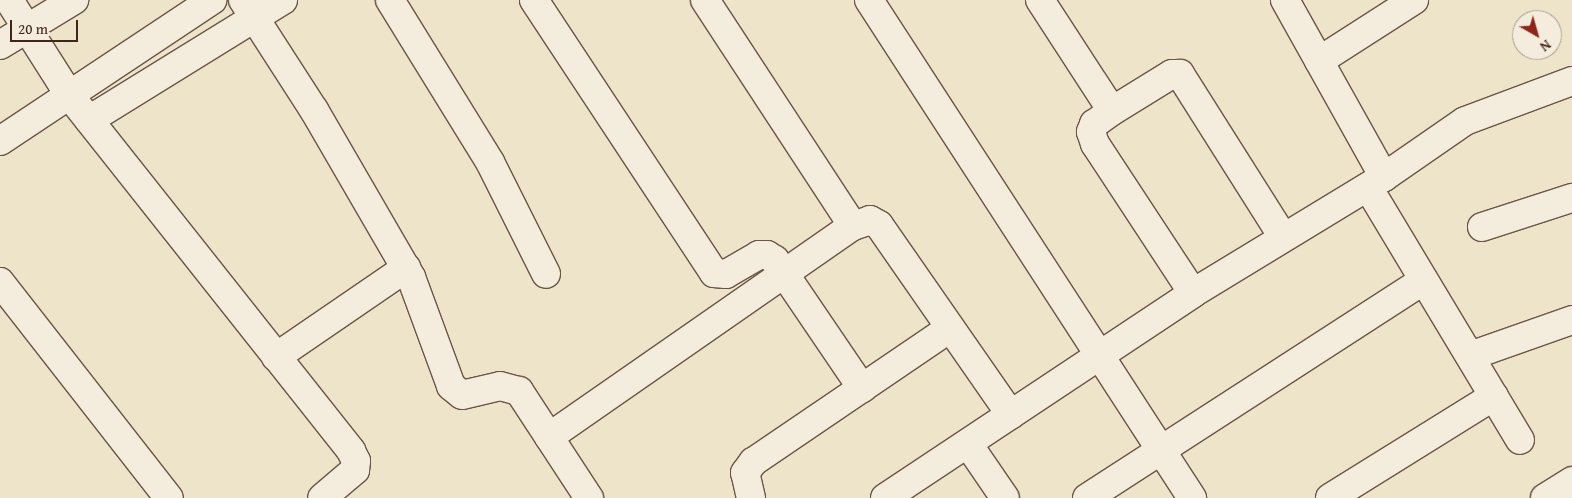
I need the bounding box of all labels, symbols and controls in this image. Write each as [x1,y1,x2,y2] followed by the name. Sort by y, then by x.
[12,10,80,42] scale bar
[1512,10,1562,60] north arrow
[18,18,48,39] text: 20 m
[1536,35,1555,57] text: N

